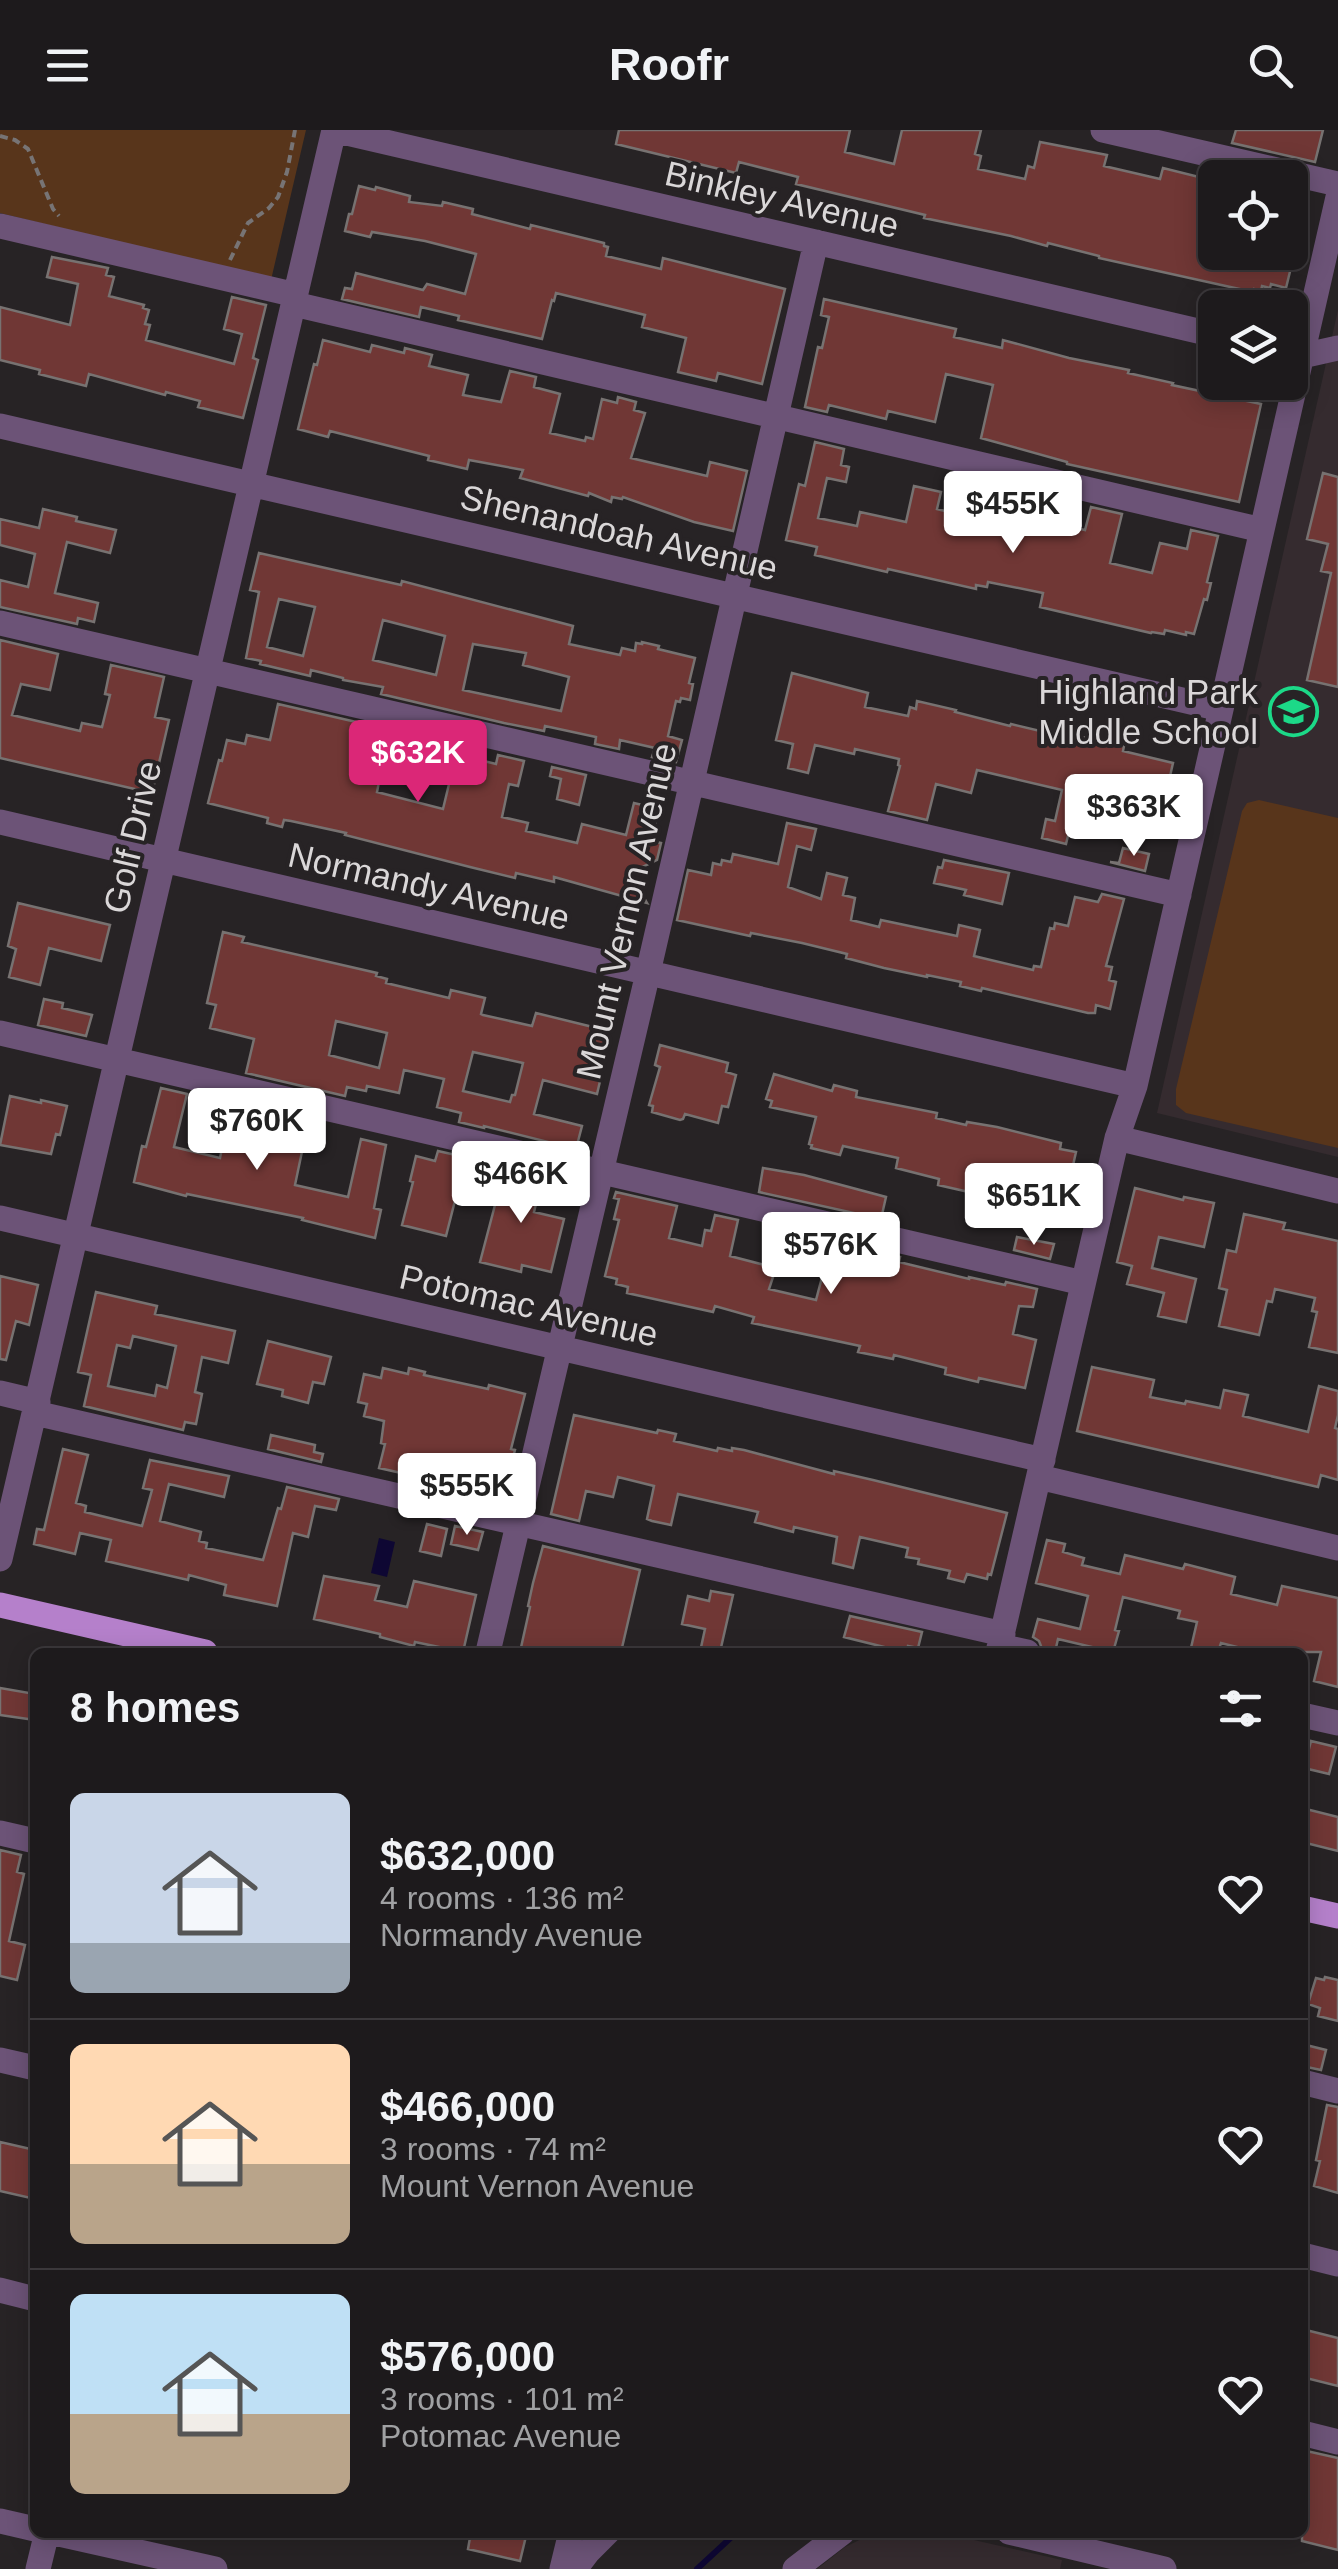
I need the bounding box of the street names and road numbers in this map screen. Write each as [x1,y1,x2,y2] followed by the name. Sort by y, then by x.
[661,153,903,245] street label: Binkley Avenue
[457,477,781,587] street label: Shenandoah Avenue
[568,739,684,1083] street label: Mount Vernon Avenue
[95,757,169,917] street label: Golf Drive
[285,835,573,937] street label: Normandy Avenue
[396,1256,662,1354] street label: Potomac Avenue

